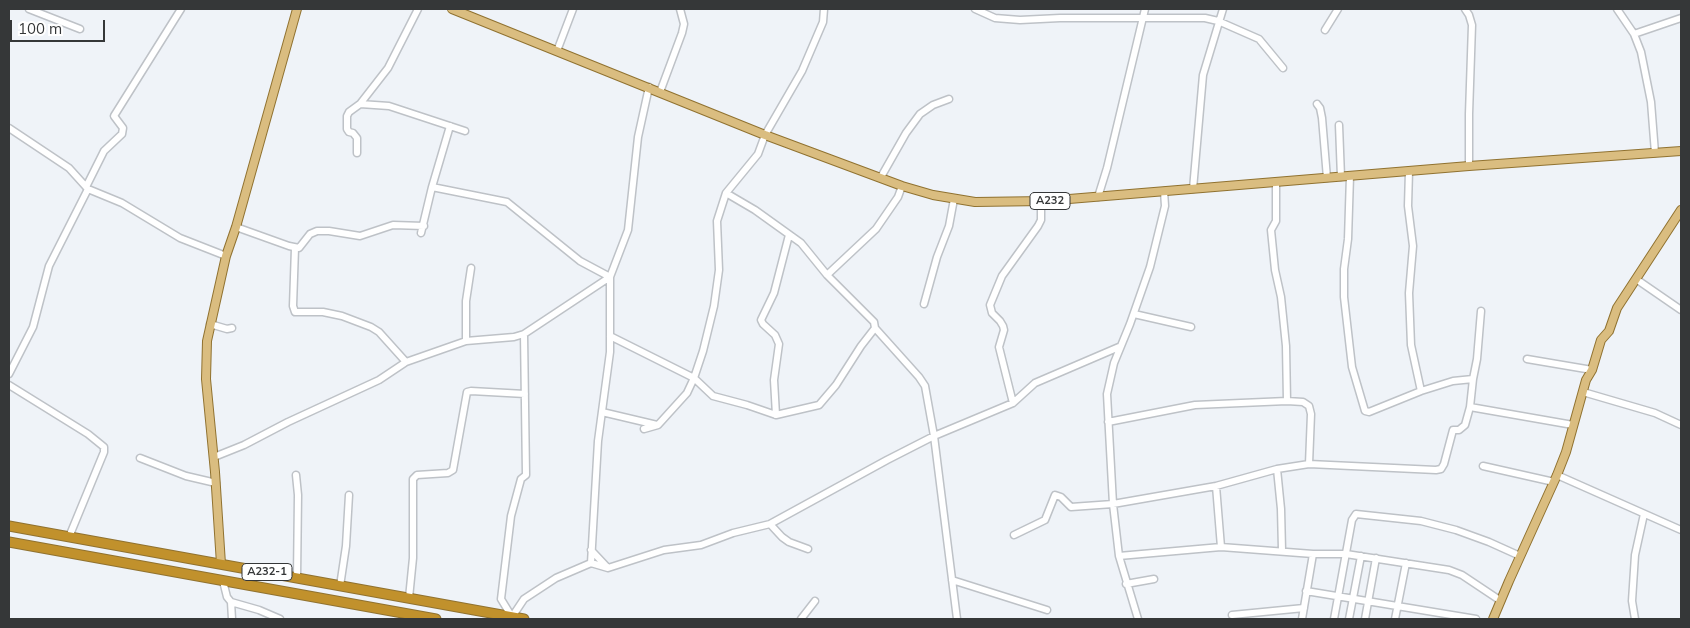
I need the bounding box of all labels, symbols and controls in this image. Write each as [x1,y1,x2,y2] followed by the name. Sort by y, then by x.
[12,10,108,42] scale bar
[18,19,62,38] text: 100 m
[1030,192,1070,210] road number: A232
[242,564,292,580] road number: A232-1

